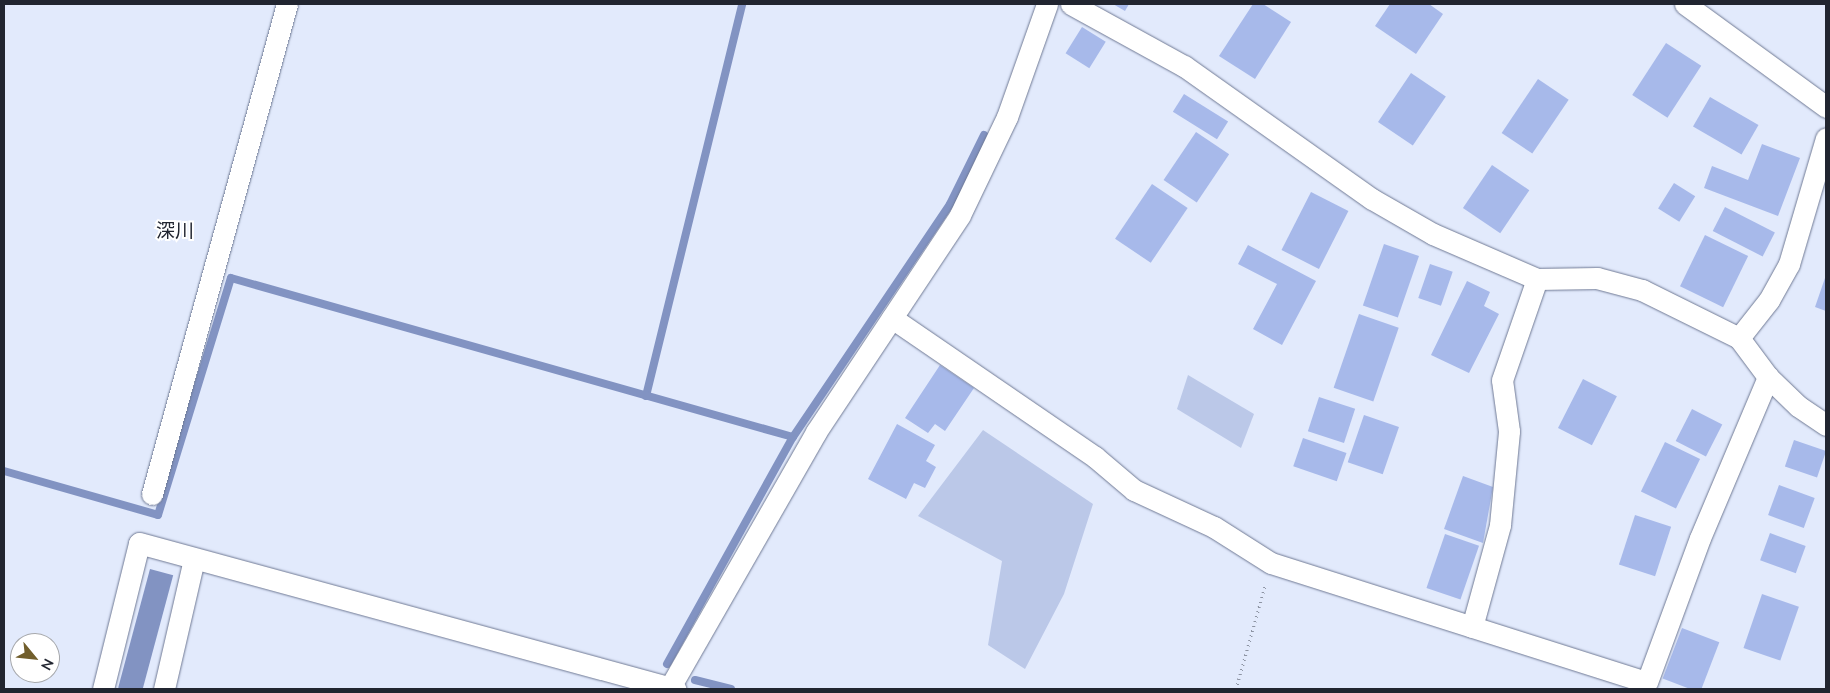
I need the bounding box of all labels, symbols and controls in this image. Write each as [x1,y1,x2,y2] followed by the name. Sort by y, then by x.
[156,220,194,242] district label: 深川
[10,633,60,683] north arrow
[37,656,58,673] text: N

